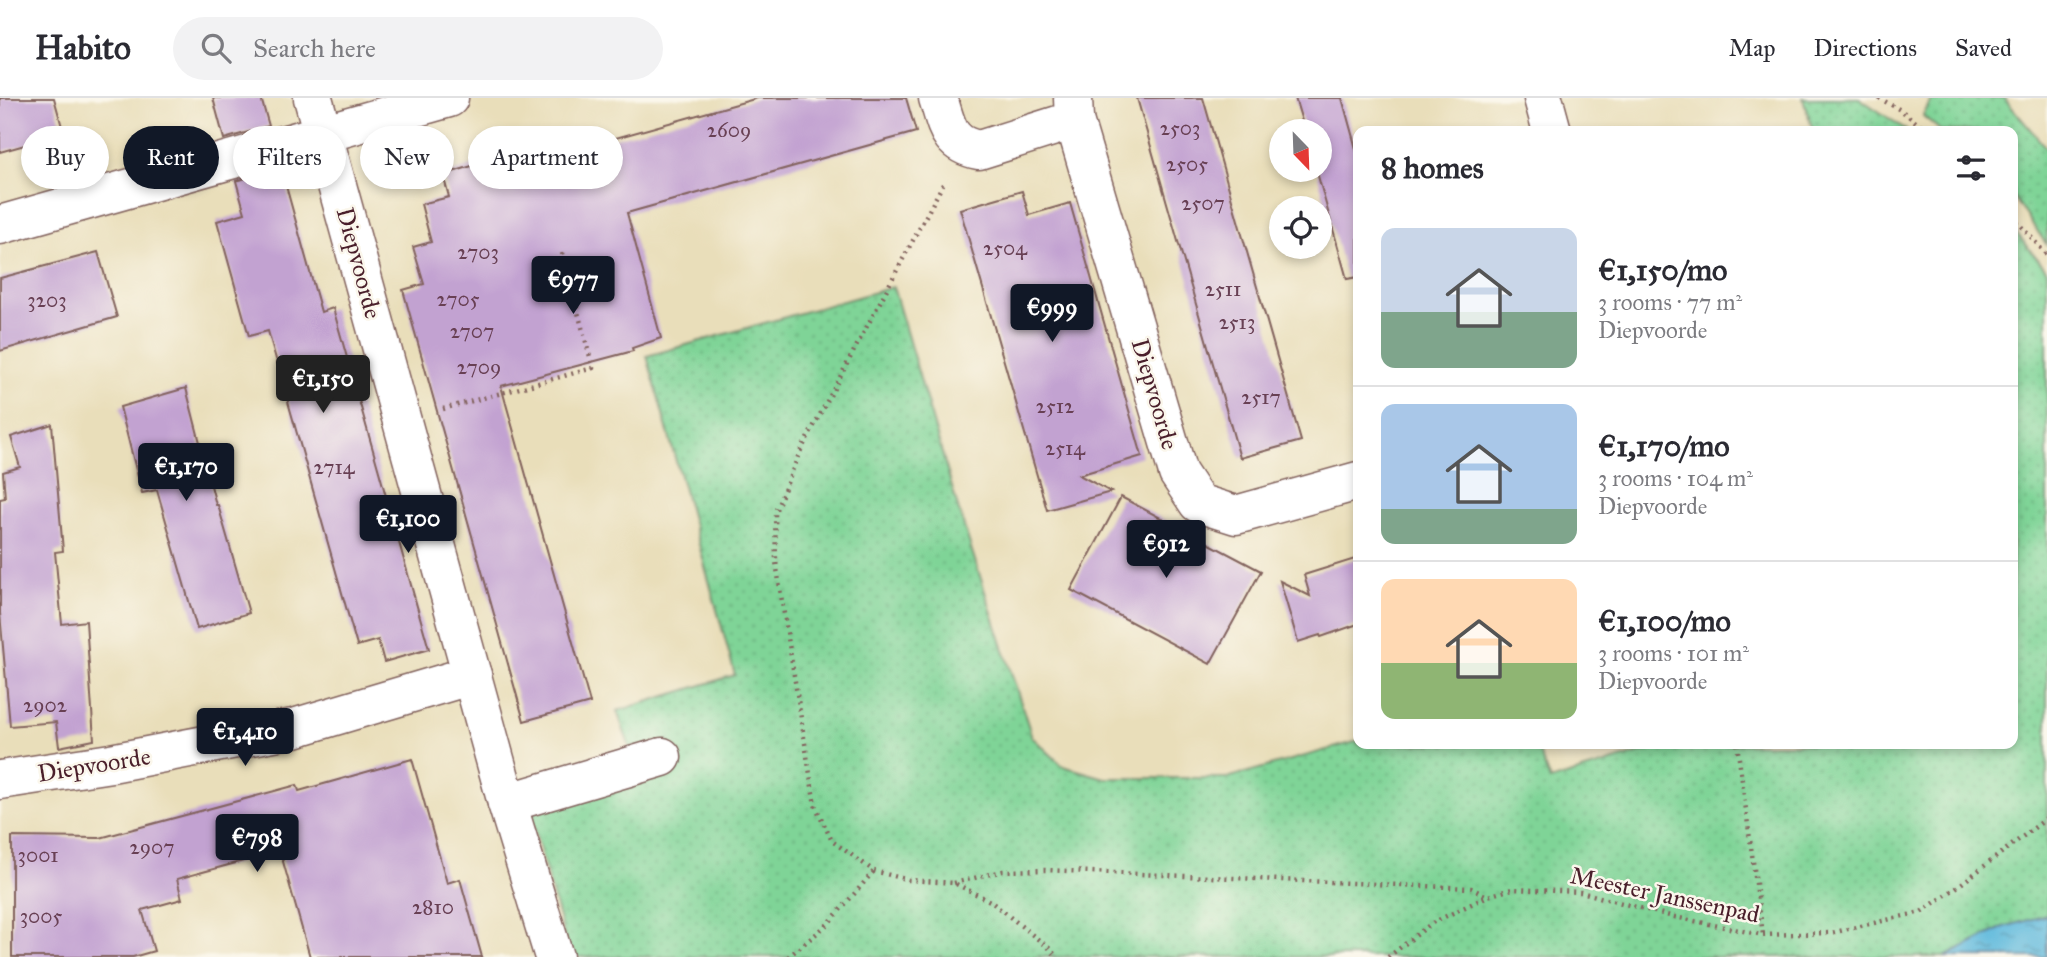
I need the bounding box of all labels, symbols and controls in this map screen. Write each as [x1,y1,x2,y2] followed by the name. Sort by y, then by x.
[173,17,663,80] search box
[35,28,131,68] text: Habito
[197,29,235,67] icon: search
[253,32,376,64] text: Search here
[1729,33,1776,63] text: Map
[1814,33,1917,63] text: Directions
[1955,33,2012,63] text: Saved
[1160,115,1200,141] house number: 2503
[707,117,751,143] house number: 2609
[1269,119,1332,182] north arrow
[1269,119,1332,259] map controls
[21,126,109,189] chip: Buy
[123,126,219,189] chip: Rent
[233,126,346,189] chip: Filters
[360,126,454,189] chip: New
[468,126,623,189] chip: Apartment
[1952,149,1990,187] icon: filters
[1381,150,1484,186] text: 8 homes
[1166,151,1208,177] house number: 2505
[1181,190,1225,216] house number: 2507
[1269,196,1332,259] button: locate
[330,204,388,322] street label: Diepvoorde
[983,235,1028,261] house number: 2504
[457,239,499,265] house number: 2703
[1598,252,1727,288] text: €1,150/mo
[532,256,614,316] pin: €977
[1437,256,1521,340] icon: home
[548,265,598,293] text: €977
[1205,276,1241,302] house number: 2511
[1011,285,1093,344] pin: €999
[437,286,480,312] house number: 2705
[27,287,67,313] house number: 3203
[1598,288,1742,316] text: 3 rooms · 77 m²
[1026,293,1078,321] text: €999
[1219,309,1255,335] house number: 2513
[1598,316,1707,344] text: Diepvoorde
[450,318,494,344] house number: 2707
[1125,335,1185,453] street label: Diepvoorde
[457,354,501,380] house number: 2709
[266,356,380,415] pin: €1,150
[292,364,354,392] text: €1,150
[1241,384,1281,410] house number: 2517
[1036,393,1075,419] house number: 2512
[1598,428,1730,464] text: €1,170/mo
[1437,432,1521,516] icon: home
[1045,435,1086,461] house number: 2514
[129,444,243,503] pin: €1,170
[154,452,218,480] text: €1,170
[314,454,356,480] house number: 2714
[1598,464,1753,492] text: 3 rooms · 104 m²
[1598,492,1707,520] text: Diepvoorde
[351,496,465,555] pin: €1,100
[376,504,440,532] text: €1,100
[1125,520,1207,580] pin: €912
[1143,529,1189,557] text: €912
[1598,603,1731,639] text: €1,100/mo
[1437,607,1521,691] icon: home
[1598,639,1749,667] text: 3 rooms · 101 m²
[1598,667,1707,695] text: Diepvoorde
[23,692,68,718] house number: 2902
[188,708,302,768] pin: €1,410
[213,717,277,745] text: €1,410
[35,741,153,789] street label: Diepvoorde
[216,814,298,874] pin: €798
[232,823,282,851] text: €798
[129,834,175,860] house number: 2907
[18,842,58,868] house number: 3001
[1568,860,1762,930] street label: Meester Janssenpad
[412,894,454,920] house number: 2810
[20,903,63,929] house number: 3005

